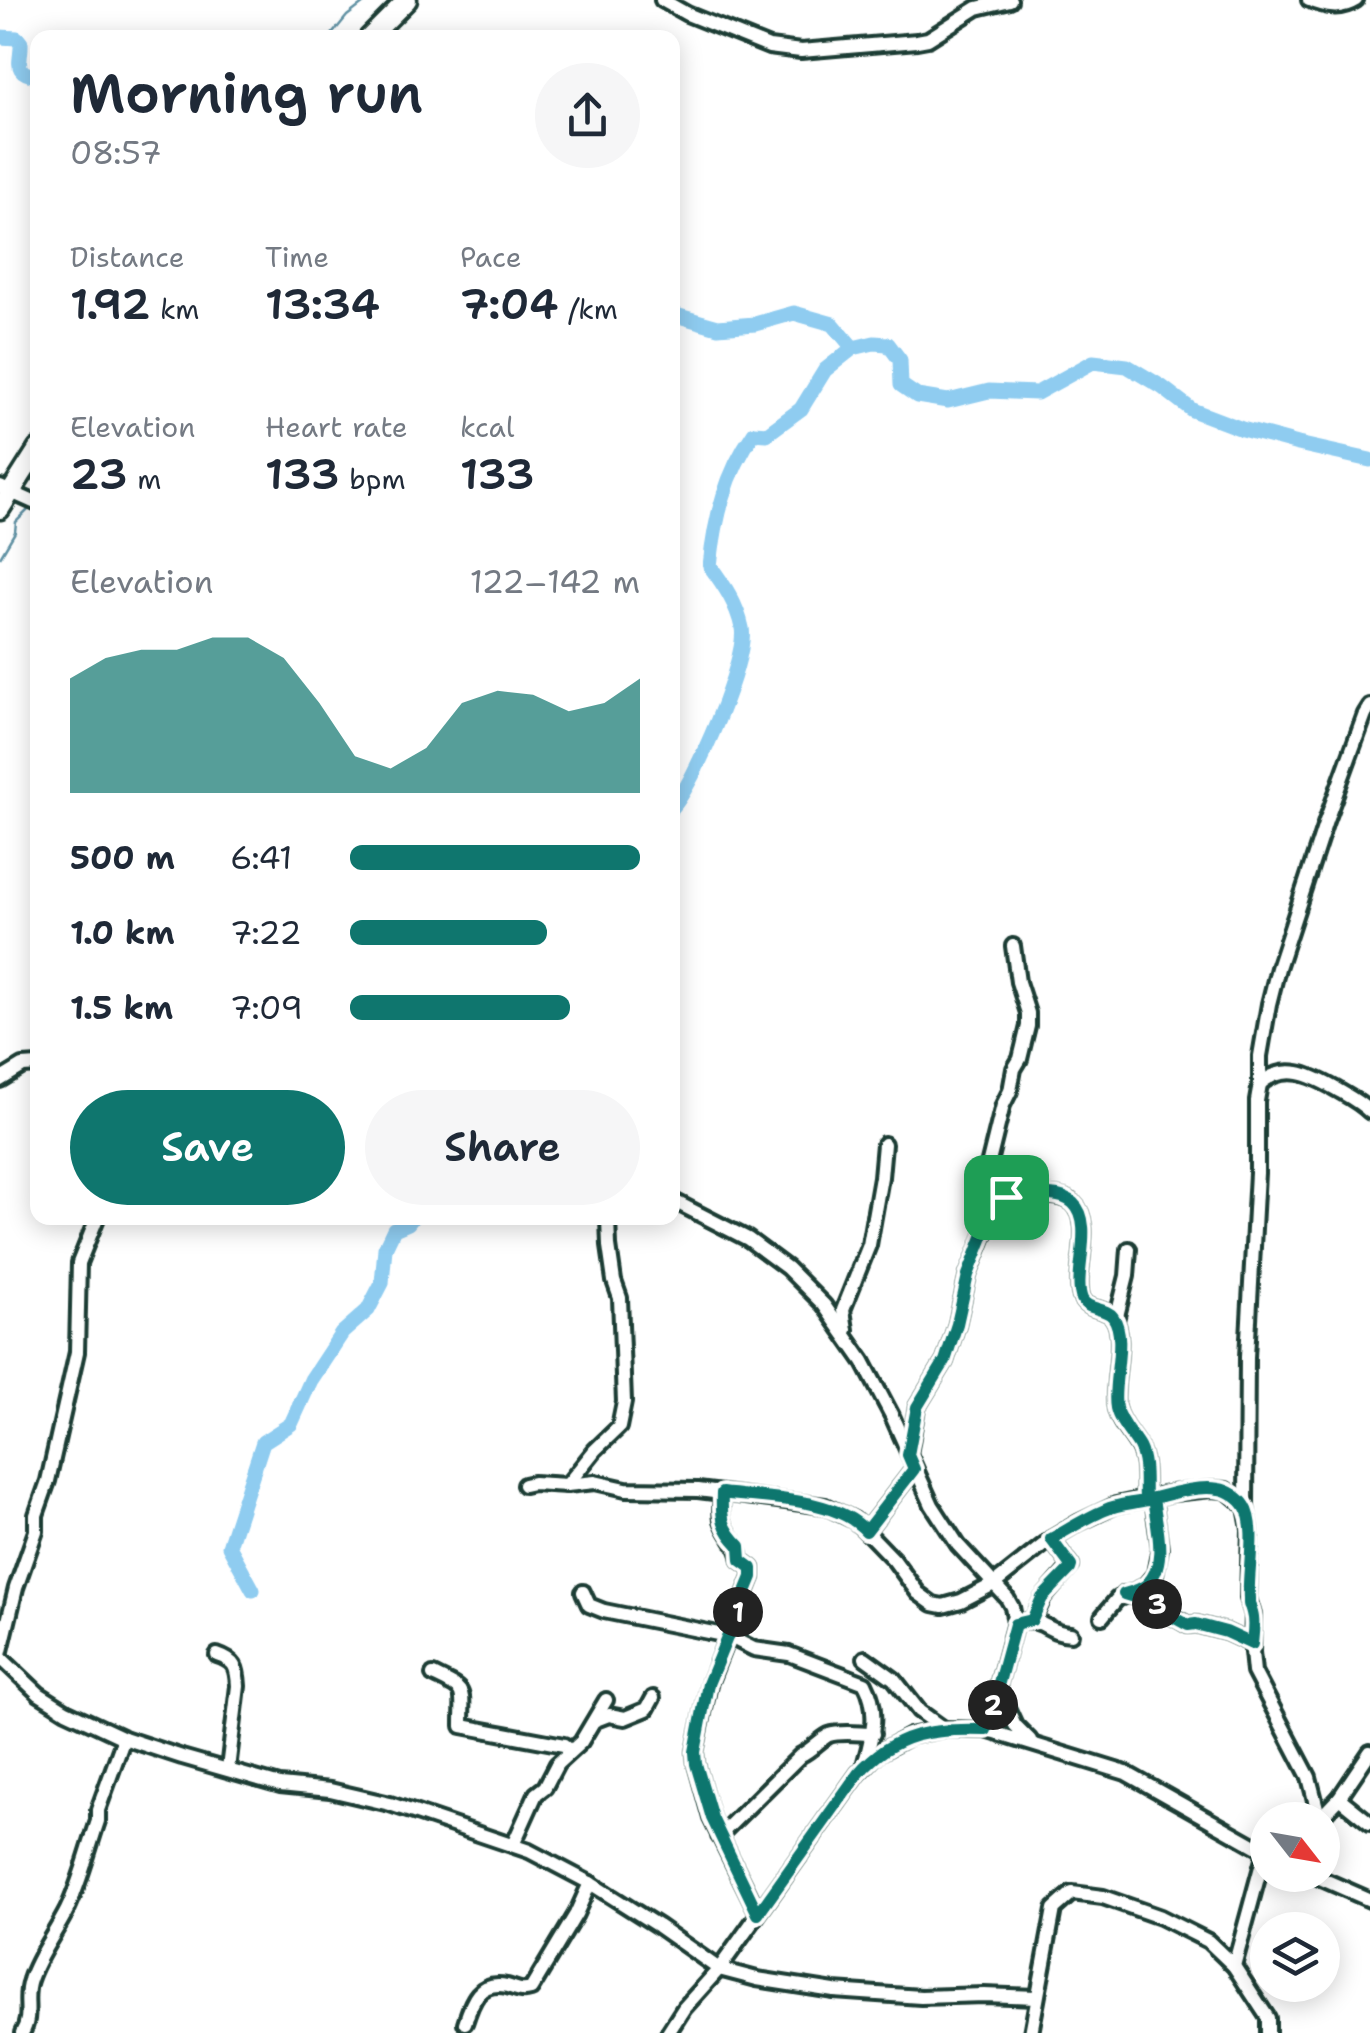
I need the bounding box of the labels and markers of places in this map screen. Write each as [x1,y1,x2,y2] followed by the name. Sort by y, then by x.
[964,1155,1049,1240] pin
[1132,1579,1182,1629] pin: 3
[713,1587,763,1637] pin: 1
[968,1680,1018,1730] pin: 2

